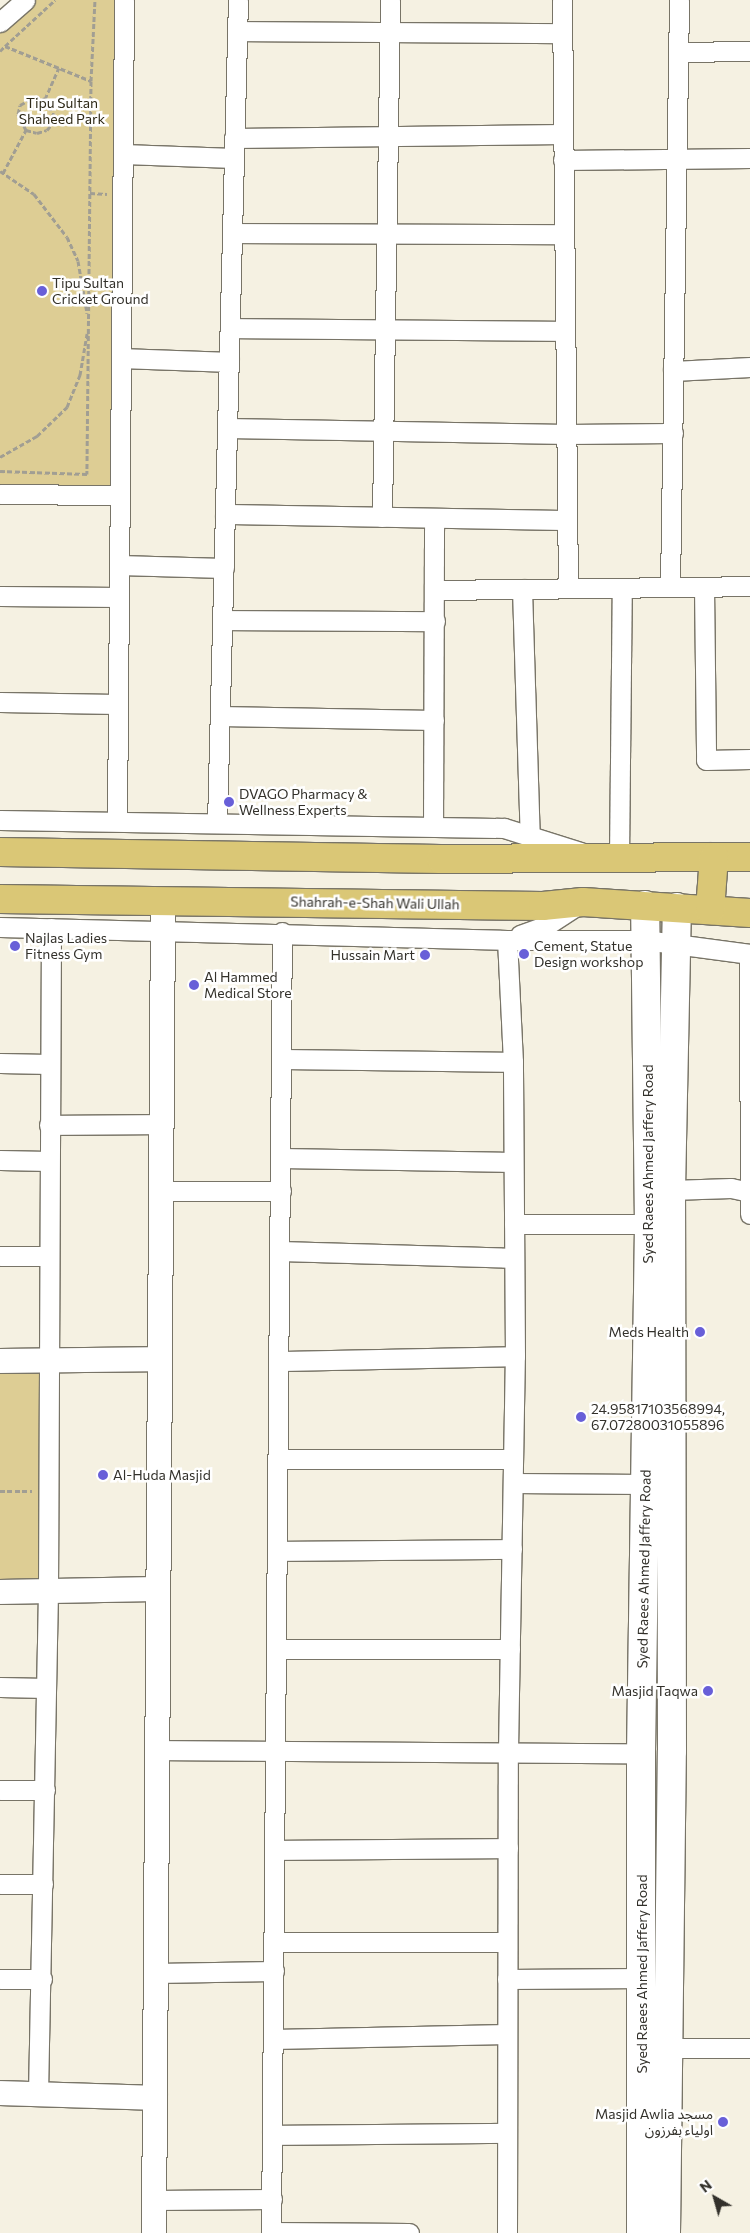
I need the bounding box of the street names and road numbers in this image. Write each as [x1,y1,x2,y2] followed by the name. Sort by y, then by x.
[290,893,460,913] street label: Shahrah-e-Shah Wali Ullah
[640,1065,656,1263] street label: Syed Raees Ahmed Jaffery Road
[634,1469,654,1669] street label: Syed Raees Ahmed Jaffery Road
[634,1875,650,2073] street label: Syed Raees Ahmed Jaffery Road

